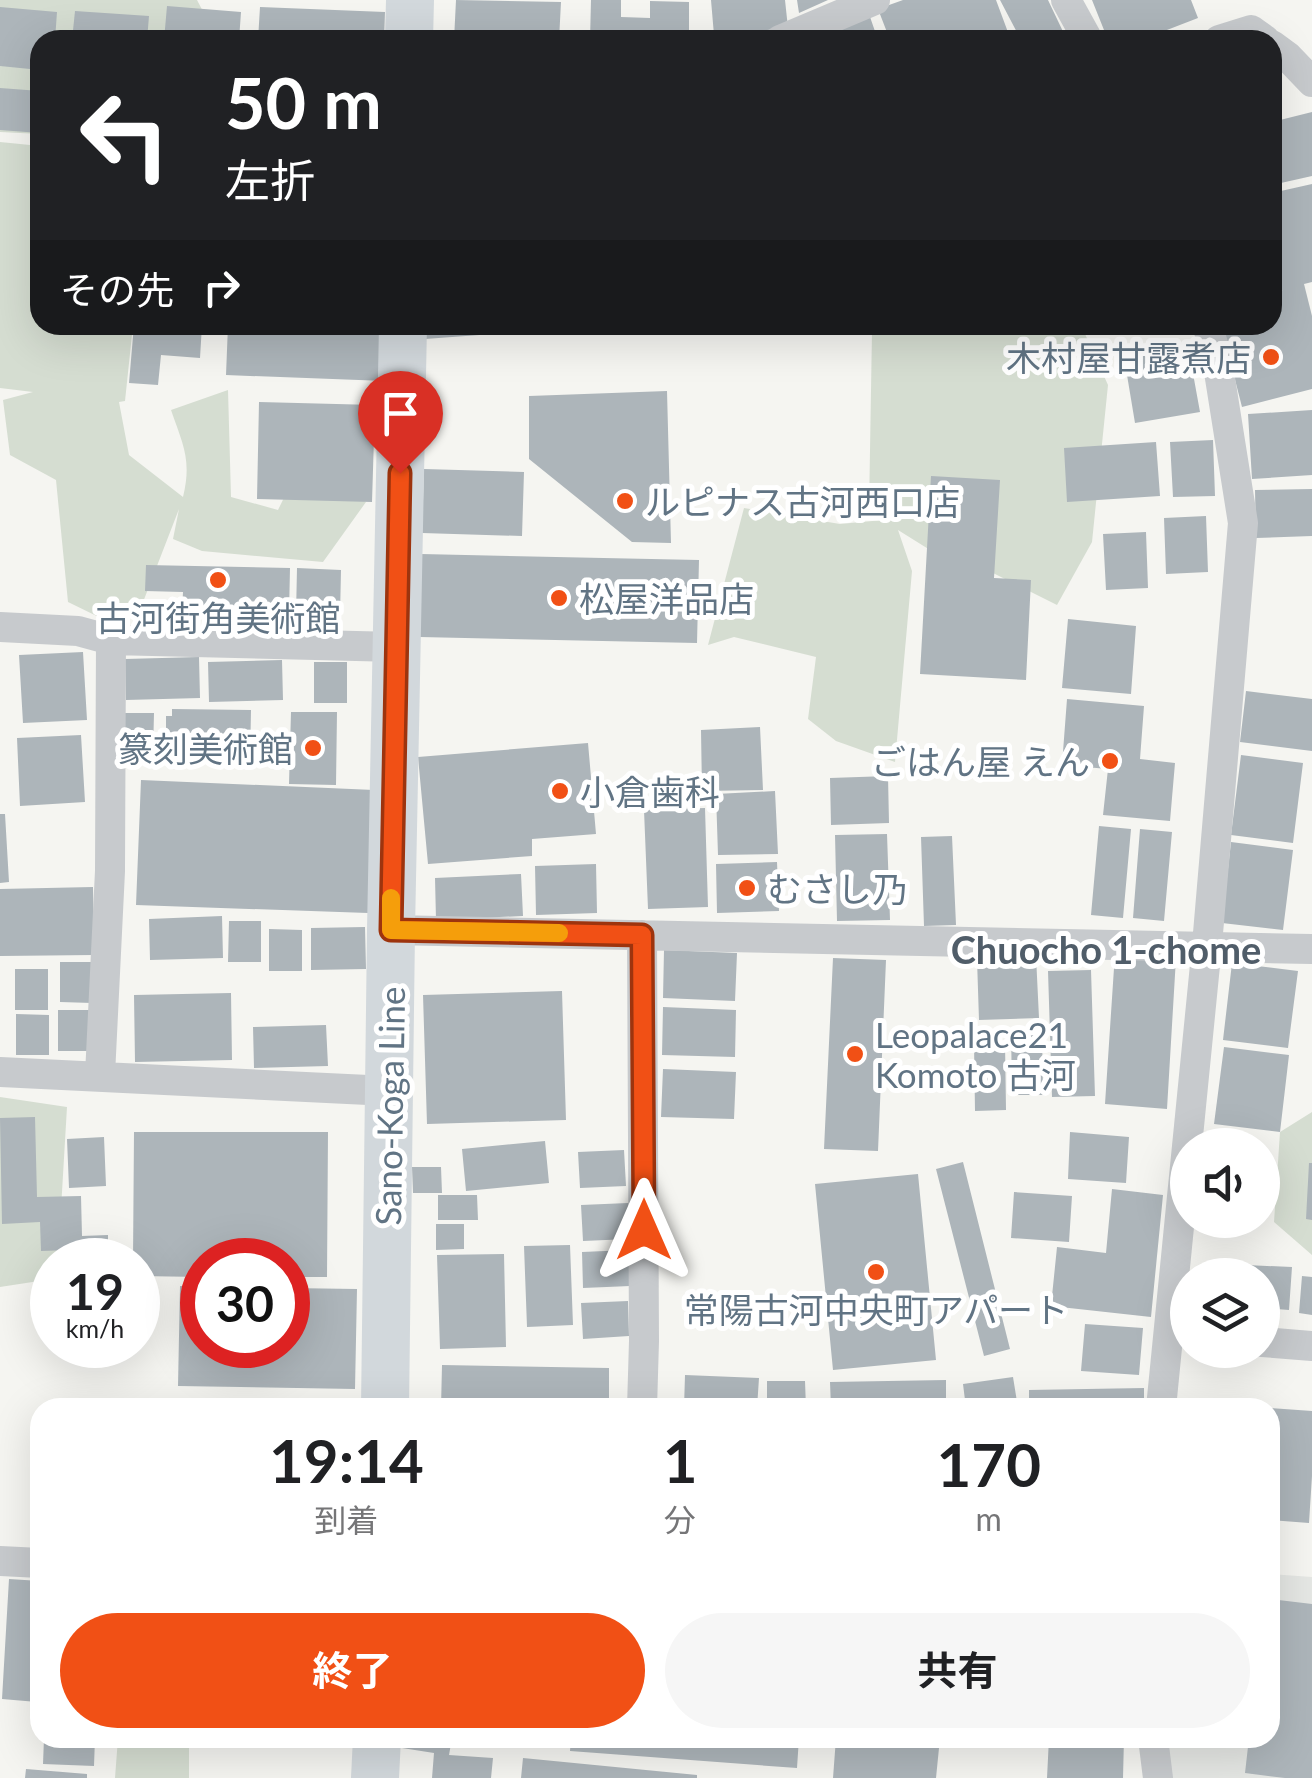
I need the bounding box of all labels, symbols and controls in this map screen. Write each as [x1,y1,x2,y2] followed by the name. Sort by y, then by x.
[225,60,382,144] text: 50 m
[60,70,190,200] icon: left
[225,153,315,207] text: 左折
[194,260,249,315] icon: right
[60,266,174,312] text: その先
[1006,336,1251,378] place label: 木村屋甘露煮店
[1260,346,1282,368] marker: 木村屋甘露煮店
[358,371,443,474] pin
[373,386,428,441] icon: arrive
[645,480,960,522] place label: ルピナス古河西口店
[614,490,636,512] marker: ルピナス古河西口店
[207,569,229,591] marker: 古河街角美術館
[579,577,754,619] place label: 松屋洋品店
[548,587,570,609] marker: 松屋洋品店
[95,596,341,638] place label: 古河街角美術館
[118,727,293,769] place label: 篆刻美術館
[302,737,324,759] marker: 篆刻美術館
[871,740,1090,782] place label: ごはん屋 えん
[1099,750,1121,772] marker: ごはん屋 えん
[580,770,720,812] place label: 小倉歯科
[549,780,571,802] marker: 小倉歯科
[767,867,907,909] place label: むさし乃
[736,877,758,899] marker: むさし乃
[951,926,1261,972] district label: Chuocho 1-chome
[366,986,412,1226] street label: Sano-Koga Line
[875,1013,1076,1095] place label: Leopalace21 Komoto 古河
[844,1043,866,1065] marker: Leopalace21 Komoto 古河
[1170,1128,1280,1368] map controls
[1170,1128,1280,1238] button: sound
[592,1178,696,1282] position arrow
[180,1238,310,1368] speed limit sign: 30
[1170,1258,1280,1368] button: layers
[66,1261,124,1321] text: 19
[865,1261,887,1283] marker: 常陽古河中央町アパート
[684,1288,1068,1330] place label: 常陽古河中央町アパート
[66,1313,124,1343] text: km/h
[269,1424,424,1496] text: 19:14
[663,1424,698,1496] text: 1
[937,1428,1041,1500] text: 170
[976,1499,1002,1538] text: m
[314,1500,378,1539] text: 到着
[664,1500,696,1539] text: 分
[60,1613,645,1728] button: 終了
[665,1613,1250,1728] button: 共有

